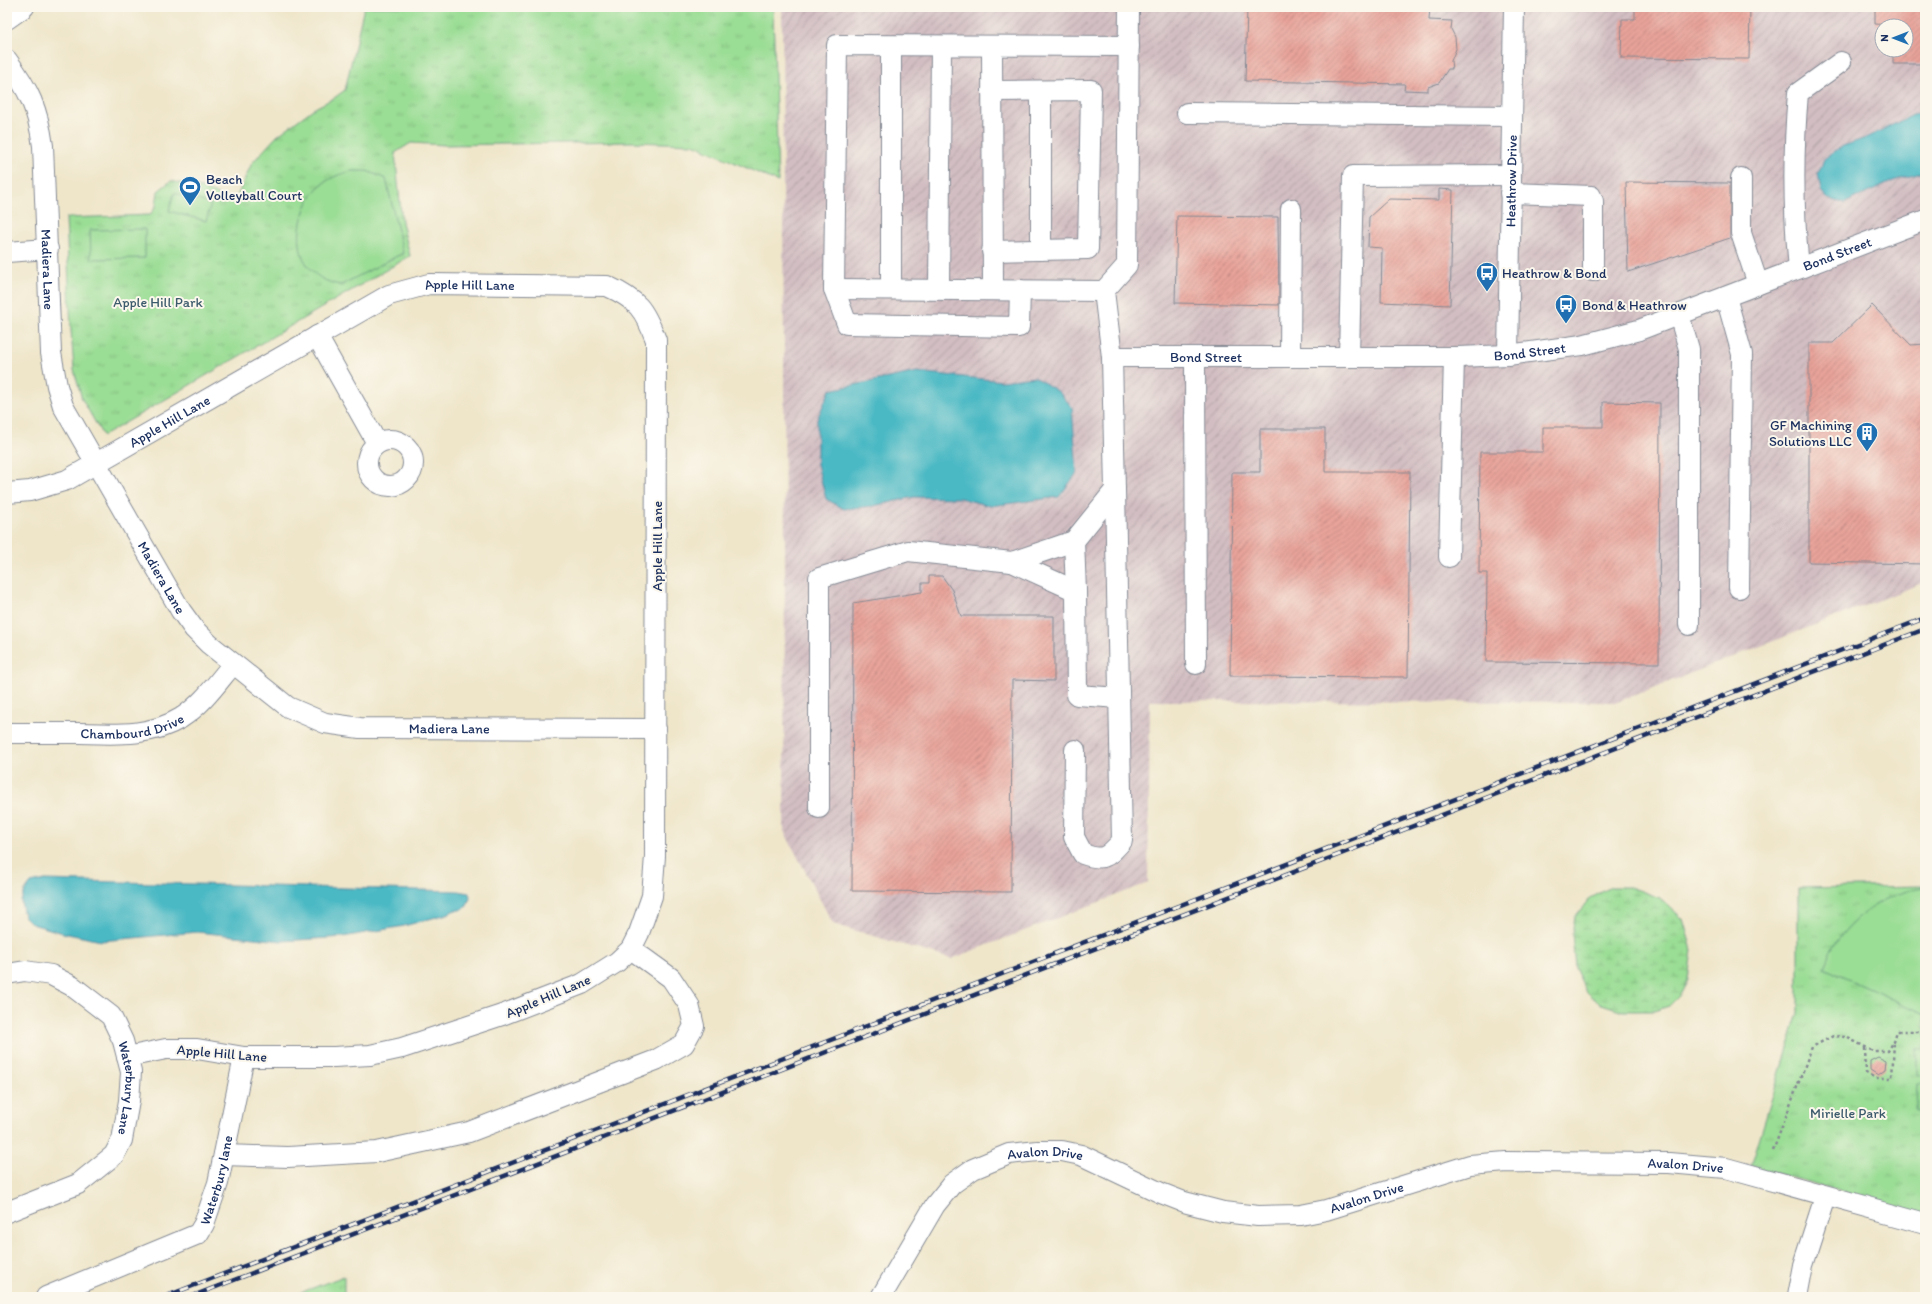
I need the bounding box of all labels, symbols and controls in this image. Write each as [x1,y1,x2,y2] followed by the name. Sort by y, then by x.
[1874,18,1914,58] north arrow
[1878,34,1891,42] text: N
[1502,134,1521,227] street label: Heathrow Drive
[206,171,302,204] place label: Beach Volleyball Court
[177,174,203,207] sports icon: Beach Volleyball Court
[37,229,57,310] street label: Madiera Lane
[1801,233,1874,275] street label: Bond Street
[1474,260,1500,293] bus stop icon: Heathrow & Bond
[1502,265,1607,282] place label: Heathrow & Bond
[422,275,515,294] street label: Apple Hill Lane
[1553,292,1579,325] bus stop icon: Bond & Heathrow
[113,294,203,311] park label: Apple Hill Park
[1582,297,1687,314] place label: Bond & Heathrow
[1494,339,1567,365] street label: Bond Street
[1170,349,1242,366] street label: Bond Street
[126,391,214,451] street label: Apple Hill Lane
[1769,417,1853,450] place label: GF Machining Solutions LLC
[1854,420,1880,453] building icon: GF Machining Solutions LLC
[649,501,666,591] street label: Apple Hill Lane
[134,539,189,617] street label: Madiera Lane
[80,710,187,743] street label: Chambourd Drive
[409,720,490,737] street label: Madiera Lane
[503,971,593,1022] street label: Apple Hill Lane
[114,1039,139,1137] street label: Waterbury Lane
[176,1041,268,1066] street label: Apple Hill Lane
[1810,1105,1886,1122] park label: Mirielle Park
[196,1133,237,1227] street label: Waterbury lane
[1007,1143,1085,1164] street label: Avalon Drive
[1647,1155,1725,1177] street label: Avalon Drive
[1328,1178,1406,1217] street label: Avalon Drive

